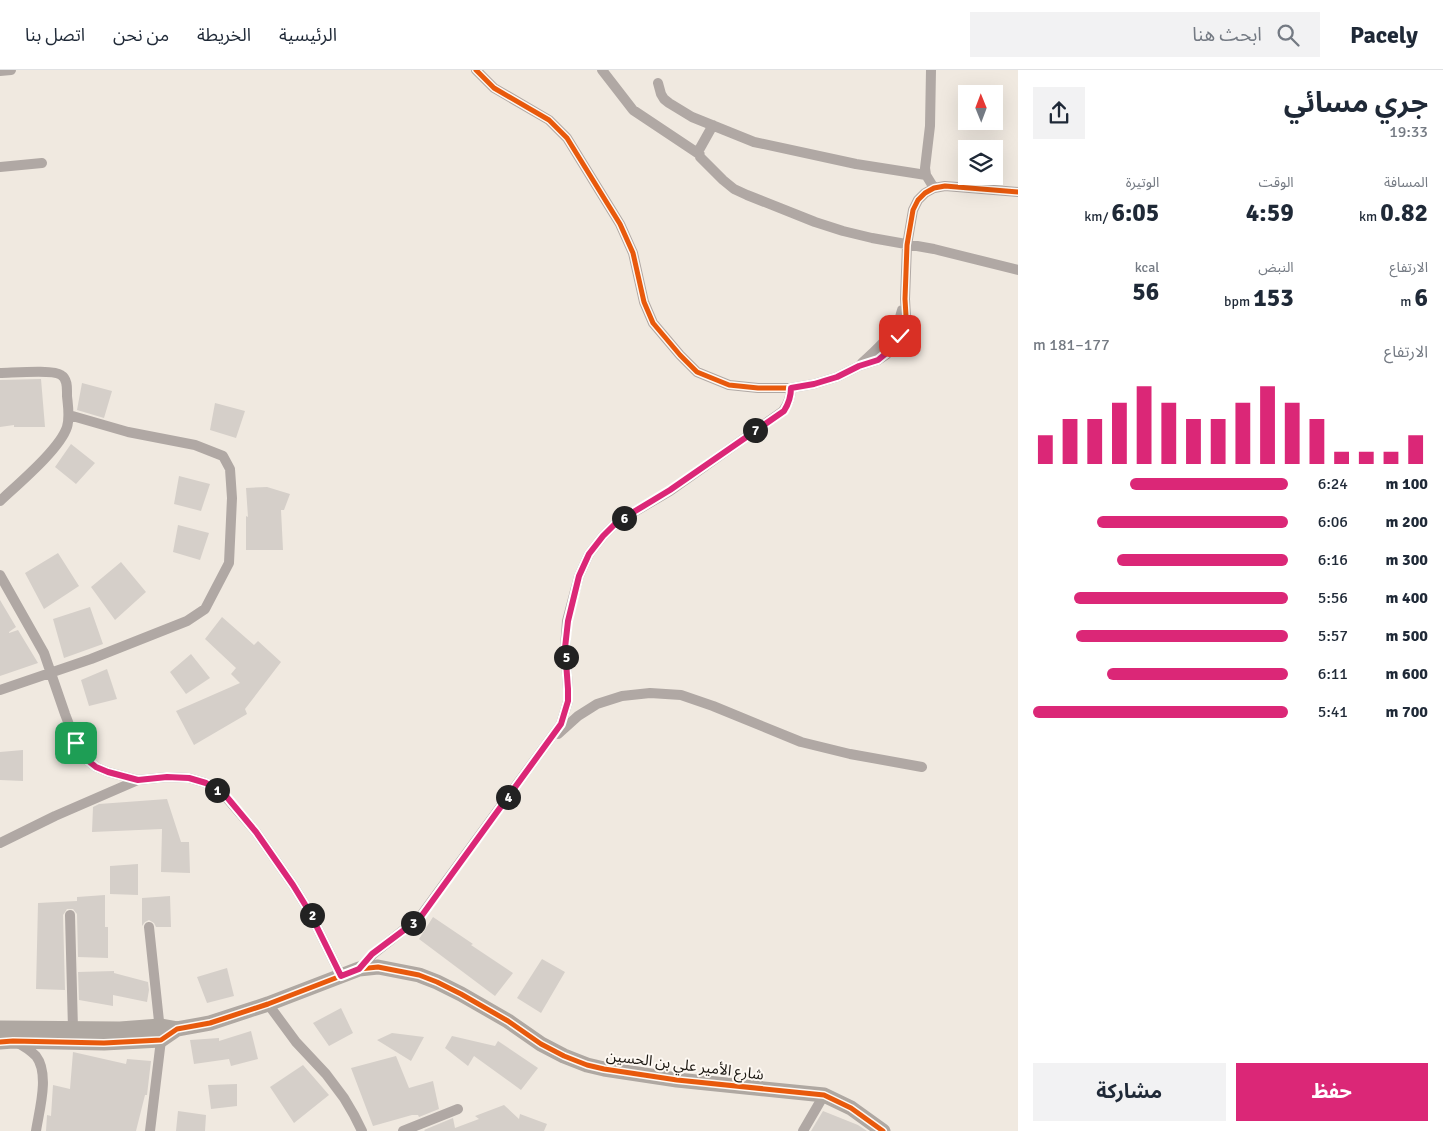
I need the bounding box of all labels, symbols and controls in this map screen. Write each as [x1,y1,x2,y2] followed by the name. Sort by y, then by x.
[970,12,1320,57] search box
[1350,20,1418,50] text: Pacely
[1274,21,1302,49] icon: search
[1192,23,1262,47] text: ابحث هنا
[25,24,85,46] text: اتصل بنا
[113,24,169,46] text: من نحن
[197,24,251,46] text: الخريطة
[279,24,337,46] text: الرئيسية
[958,85,1002,130] north arrow
[958,85,1003,185] map controls
[1284,86,1428,120] text: جري مسائي
[1033,87,1085,139] button: share
[1389,122,1428,142] text: 19:33
[958,140,1003,185] button: layers
[1126,174,1159,191] text: الوتيرة
[1259,174,1294,191] text: الوقت
[1384,174,1428,191] text: المسافة
[1111,197,1159,228] text: 6:05
[1246,197,1294,228] text: 4:59
[1380,197,1428,228] text: 0.82
[1084,208,1111,225] text: /km
[1359,208,1380,225] text: km
[1135,259,1159,276] text: kcal
[1258,259,1294,276] text: النبض
[1390,259,1428,276] text: الارتفاع
[1132,276,1159,307] text: 56
[1253,282,1294,313] text: 153
[1414,282,1428,313] text: 6
[1224,293,1253,310] text: bpm
[1400,293,1414,310] text: m
[879,315,921,357] pin
[886,322,914,350] icon: check
[1033,335,1110,355] text: 177–181 m
[1384,342,1428,362] text: الارتفاع
[742,418,768,442] pin: 7
[752,422,759,439] text: 7
[1318,474,1348,494] text: 6:24
[1386,474,1428,494] text: 100 m
[612,506,636,530] pin: 6
[621,510,628,527] text: 6
[1318,512,1348,532] text: 6:06
[1386,512,1428,532] text: 200 m
[1318,550,1348,570] text: 6:16
[1386,550,1428,570] text: 300 m
[1318,588,1348,608] text: 5:56
[1386,588,1428,608] text: 400 m
[1318,626,1348,646] text: 5:57
[1386,626,1428,646] text: 500 m
[554,644,578,670] pin: 5
[563,649,570,666] text: 5
[1318,664,1348,684] text: 6:11
[1386,664,1428,684] text: 600 m
[1318,702,1348,722] text: 5:41
[1386,702,1428,722] text: 700 m
[55,722,97,764] pin
[62,729,90,757] icon: arrive
[204,778,230,802] pin: 1
[214,782,221,799] text: 1
[496,784,520,810] pin: 4
[505,789,512,806] text: 4
[300,902,324,928] pin: 2
[309,907,316,924] text: 2
[400,910,426,936] pin: 3
[410,915,417,932] text: 3
[605,1046,765,1087] street label: شارع الأمير علي بن الحسين
[1033,1063,1226,1121] button: مشاركة
[1236,1063,1428,1121] button: حفظ

